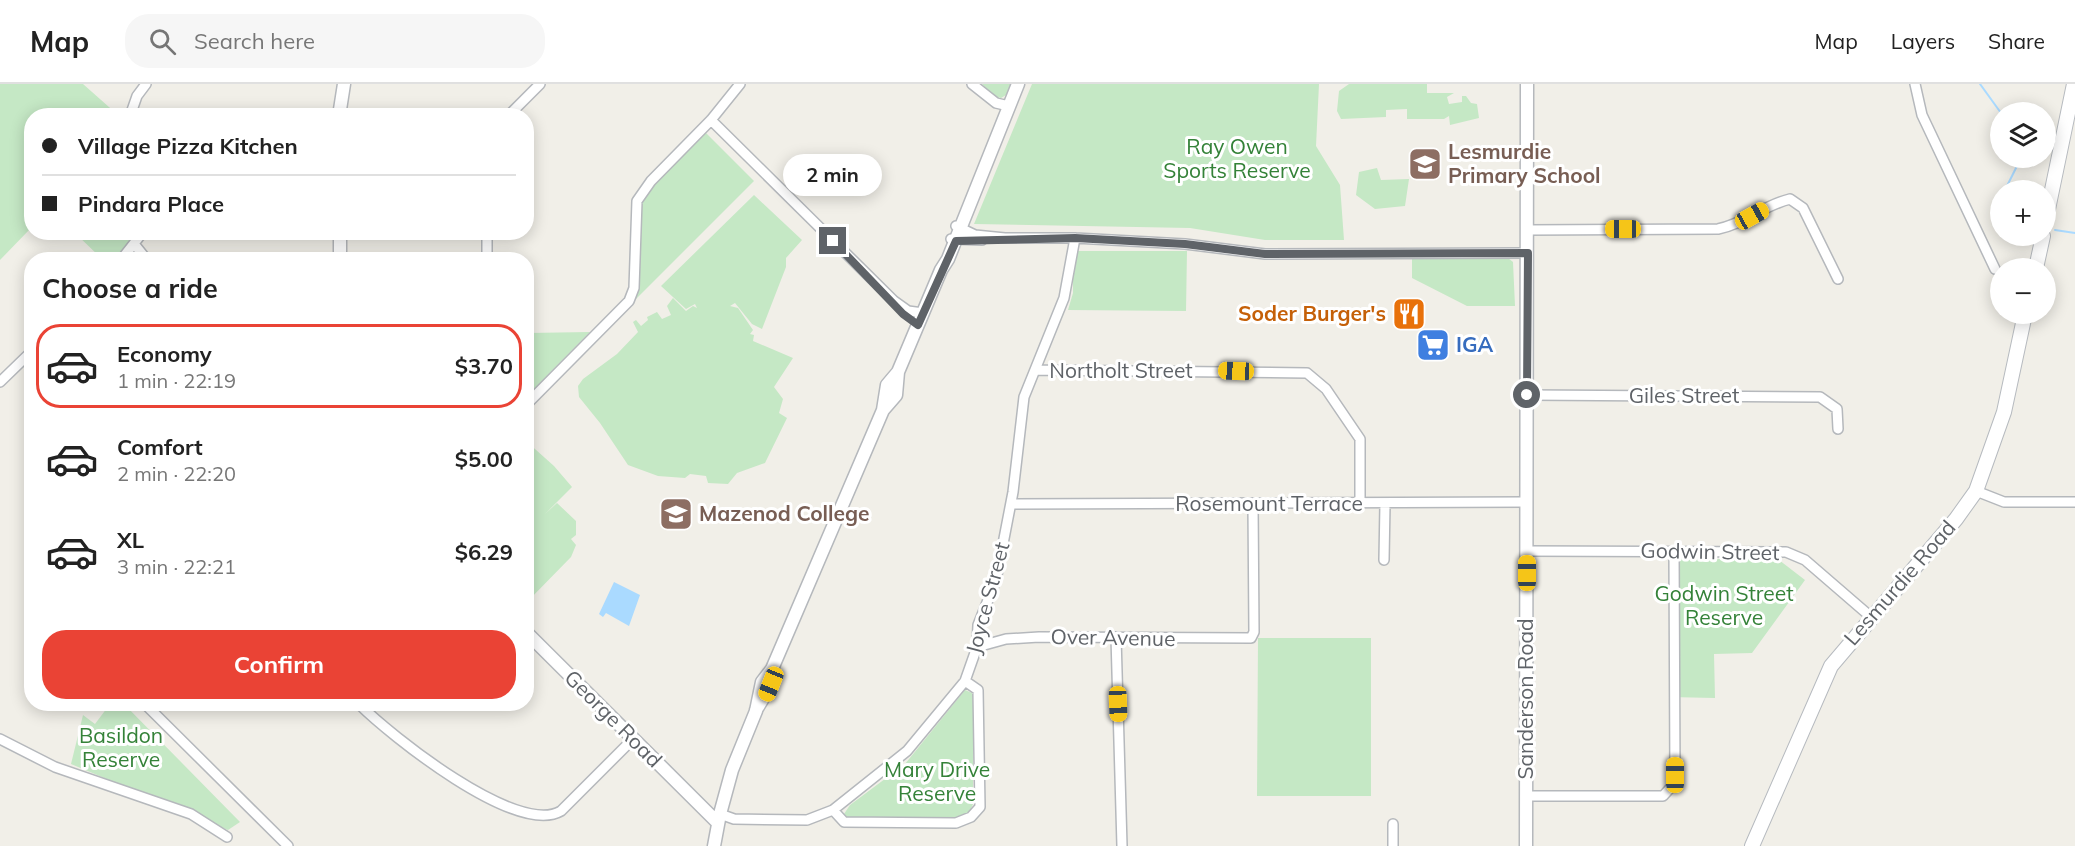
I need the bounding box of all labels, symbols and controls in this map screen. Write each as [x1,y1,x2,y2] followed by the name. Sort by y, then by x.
[125,14,545,68] search box
[30,24,89,59] text: Map
[146,25,179,58] icon: search
[194,27,315,55] text: Search here
[1815,28,1858,54] text: Map
[1891,28,1955,54] text: Layers
[1988,28,2045,54] text: Share
[1990,102,2056,324] map controls
[1990,102,2056,168] button: layers
[78,132,298,160] text: Village Pizza Kitchen
[1163,133,1311,183] park label: Ray Owen Sports Reserve
[1448,138,1601,188] place label: Lesmurdie Primary School
[1407,146,1443,182] school or university icon: Lesmurdie Primary School
[784,154,882,196] callout: 2 min
[806,162,859,187] text: 2 min
[1990,180,2056,246] button: +
[78,190,224,218] text: Pindara Place
[1732,199,1772,233] car
[1605,220,1641,238] car
[819,227,846,254] route end
[1990,258,2056,324] button: −
[42,271,218,305] text: Choose a ride
[1391,296,1427,332] restaurant icon: Soder Burger's
[1238,300,1386,326] place label: Soder Burger's
[1415,327,1451,363] supermarket icon: IGA
[1456,331,1494,357] place label: IGA
[45,339,99,393] icon: car
[117,340,212,368] text: Economy
[455,352,513,380] text: $3.70
[1049,357,1193,383] street label: Northolt Street
[1218,361,1254,381] car
[117,368,236,393] text: 1 min · 22:19
[1513,381,1540,408] route start
[1629,382,1739,408] street label: Giles Street
[45,432,99,486] icon: car
[117,433,203,461] text: Comfort
[455,445,513,473] text: $5.00
[117,461,236,486] text: 2 min · 22:20
[1175,490,1363,516] street label: Rosemount Terrace
[658,496,694,532] school or university icon: Mazenod College
[699,500,870,526] place label: Mazenod College
[1838,514,1961,650] street label: Lesmurdie Road
[45,525,99,579] icon: car
[117,526,144,554] text: XL
[1640,537,1780,565] street label: Godwin Street
[455,538,513,566] text: $6.29
[960,539,1014,657] street label: Joyce Street
[117,554,236,579] text: 3 min · 22:21
[1518,555,1536,591] car
[1654,580,1794,630] park label: Godwin Street Reserve
[1512,618,1538,780] street label: Sanderson Road
[1050,623,1176,651] street label: Over Avenue
[42,630,516,699] button: Confirm
[560,664,668,772] street label: George Road
[756,664,786,704] car
[1108,686,1128,722] car
[79,722,163,772] park label: Basildon Reserve
[884,756,990,806] park label: Mary Drive Reserve
[1666,757,1684,793] car

